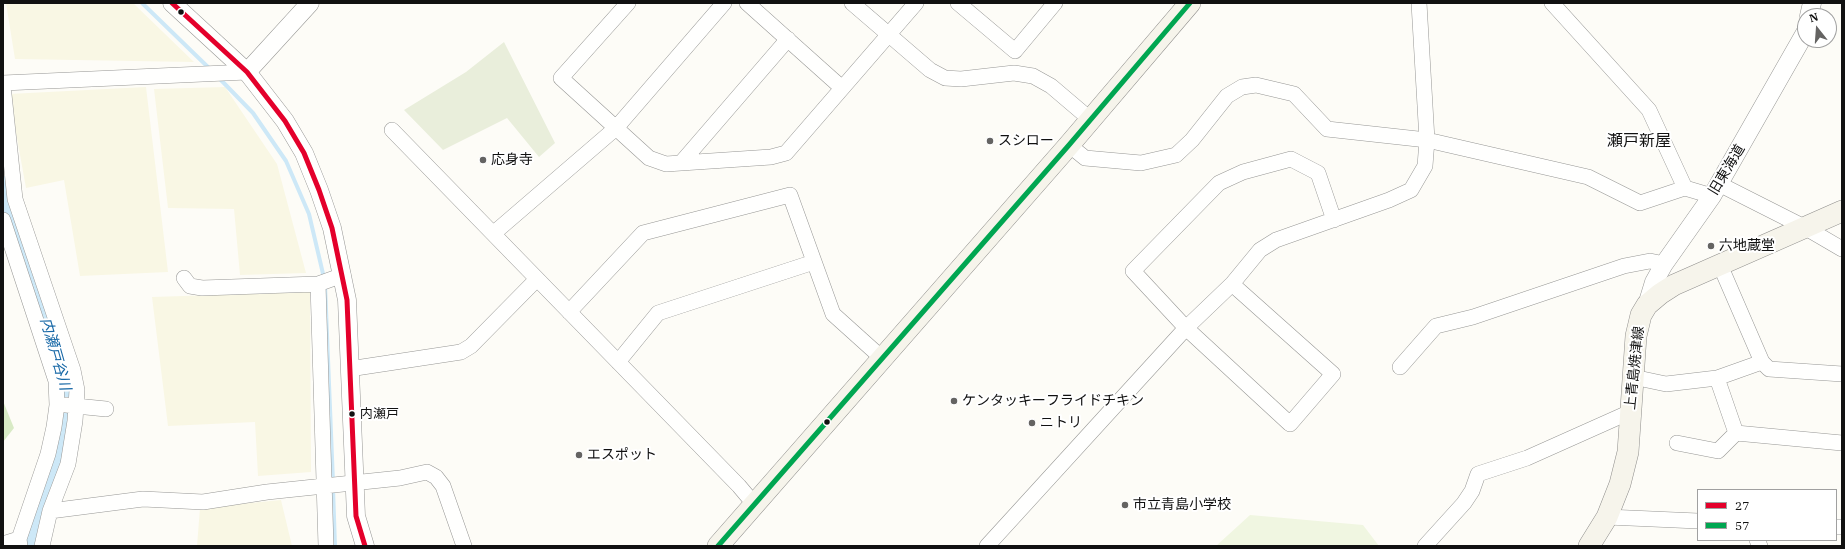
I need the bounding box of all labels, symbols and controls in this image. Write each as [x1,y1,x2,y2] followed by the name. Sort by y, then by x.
[176,7,186,17] unlabelled marker
[1797,8,1837,48] north arrow
[1808,10,1820,25] text: N
[1607,131,1671,151] district label: 瀬戸新屋
[998,133,1054,149] place label: スシロー
[985,136,995,146] marker: スシロー
[1705,142,1749,198] street label: 旧東海道
[491,152,533,168] place label: 応身寺
[478,155,488,165] marker: 応身寺
[1719,238,1775,254] place label: 六地蔵堂
[1706,241,1716,251] marker: 六地蔵堂
[36,315,74,393] water label: 内瀬戸谷川
[1622,325,1648,411] street label: 上青島焼津線
[962,393,1144,409] place label: ケンタッキーフライドチキン
[949,396,959,406] marker: ケンタッキーフライドチキン
[360,406,399,422] place label: 内瀬戸
[347,409,357,419] marker: 内瀬戸
[1040,415,1082,431] place label: ニトリ
[822,417,832,427] unlabelled marker
[1027,418,1037,428] marker: ニトリ
[587,447,657,463] place label: エスポット
[574,450,584,460] marker: エスポット
[1697,489,1837,541] legend
[1133,497,1231,513] place label: 市立青島小学校
[1735,498,1749,513] text: 27
[1120,500,1130,510] marker: 市立青島小学校
[1735,518,1749,533] text: 57

